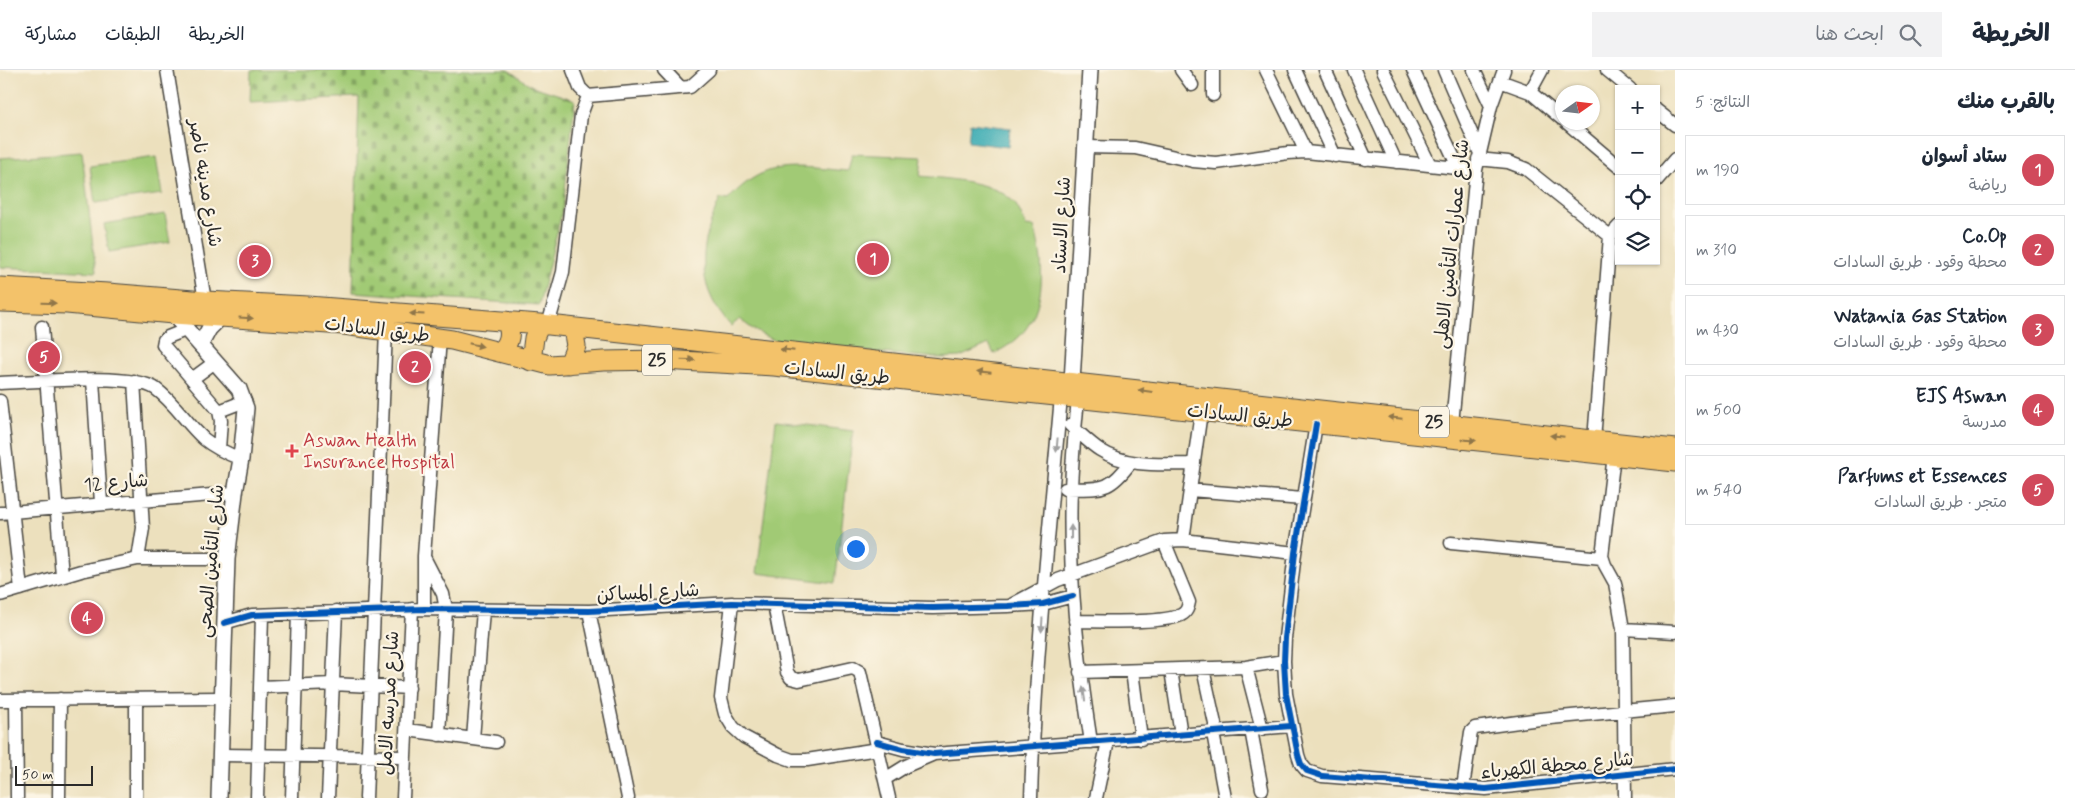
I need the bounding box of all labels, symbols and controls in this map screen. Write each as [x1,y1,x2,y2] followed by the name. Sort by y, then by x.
[1592,12,1942,57] search box
[1972,19,2050,50] text: الخريطة
[1896,21,1924,49] icon: search
[1815,22,1884,47] text: ابحث هنا
[25,23,77,47] text: مشاركة
[105,23,161,47] text: الطبقات
[189,23,245,47] text: الخريطة
[1555,85,1600,130] north arrow
[1615,85,1660,265] map controls
[1615,85,1660,130] button: +
[1957,88,2055,116] text: بالقرب منك
[1695,92,1750,113] text: النتائج: 5
[182,115,227,249] street label: شارع مدينه ناصر
[1615,130,1660,175] button: −
[1429,138,1475,350] street label: شارع عمارات التأمين الاهلى
[1921,144,2007,169] text: ستاد أسوان
[1696,160,1739,181] text: 190 m
[2034,160,2042,181] text: 1
[1615,175,1660,220] button: locate
[1969,175,2007,196] text: رياضة
[1047,176,1077,274] street label: شارع الاستاد
[1615,220,1660,265] button: layers
[1962,224,2007,249] text: Co.Op
[857,240,889,278] pin: 1
[1696,240,1737,261] text: 310 m
[2034,240,2042,261] text: 2
[239,242,271,280] pin: 3
[1833,252,2007,273] text: محطة وقود · طريق السادات
[41,300,57,308] one-way arrow
[1834,304,2007,329] text: Watania Gas Station
[409,310,425,318] one-way arrow
[323,311,431,349] street label: طريق السادات
[238,315,254,323] one-way arrow
[1696,320,1739,341] text: 430 m
[2034,320,2042,341] text: 3
[1833,332,2007,353] text: محطة وقود · طريق السادات
[28,338,60,376] pin: 5
[469,341,484,349] one-way arrow
[642,344,672,376] road number: 25
[779,346,795,354] one-way arrow
[399,348,431,386] pin: 2
[783,355,891,391] street label: طريق السادات
[681,357,697,365] one-way arrow
[975,368,991,376] one-way arrow
[1915,384,2007,409] text: EJS Aswan
[1137,387,1153,395] one-way arrow
[1186,398,1294,434] street label: طريق السادات
[1696,400,1741,421] text: 500 m
[2033,400,2043,421] text: 4
[1419,407,1449,438] road number: 25
[1962,412,2007,433] text: مدرسة
[1387,414,1403,422] one-way arrow
[303,428,455,475] place label: Aswan Health Insurance Hospital
[1549,431,1565,439] one-way arrow
[1461,436,1477,444] one-way arrow
[1052,438,1060,454] one-way arrow
[285,444,299,458] marker: Aswan Health Insurance Hospital
[1838,464,2007,489] text: Parfums et Essences
[83,468,149,498] street label: شارع 12
[1696,480,1742,501] text: 540 m
[2033,480,2043,501] text: 5
[192,483,230,639] street label: شارع التأمين الصحى
[1874,492,2007,513] text: متجر · طريق السادات
[1067,524,1075,540] one-way arrow
[843,536,869,562] your location
[596,578,700,608] street label: شارع المساكن
[71,599,103,637] pin: 4
[1037,617,1045,633] one-way arrow
[373,630,405,776] street label: شارع مدرسه الامل
[1079,686,1087,702] one-way arrow
[1479,747,1635,785] street label: شارع محطة الكهرباء
[15,763,92,786] scale bar
[22,766,53,784] text: 50 m

